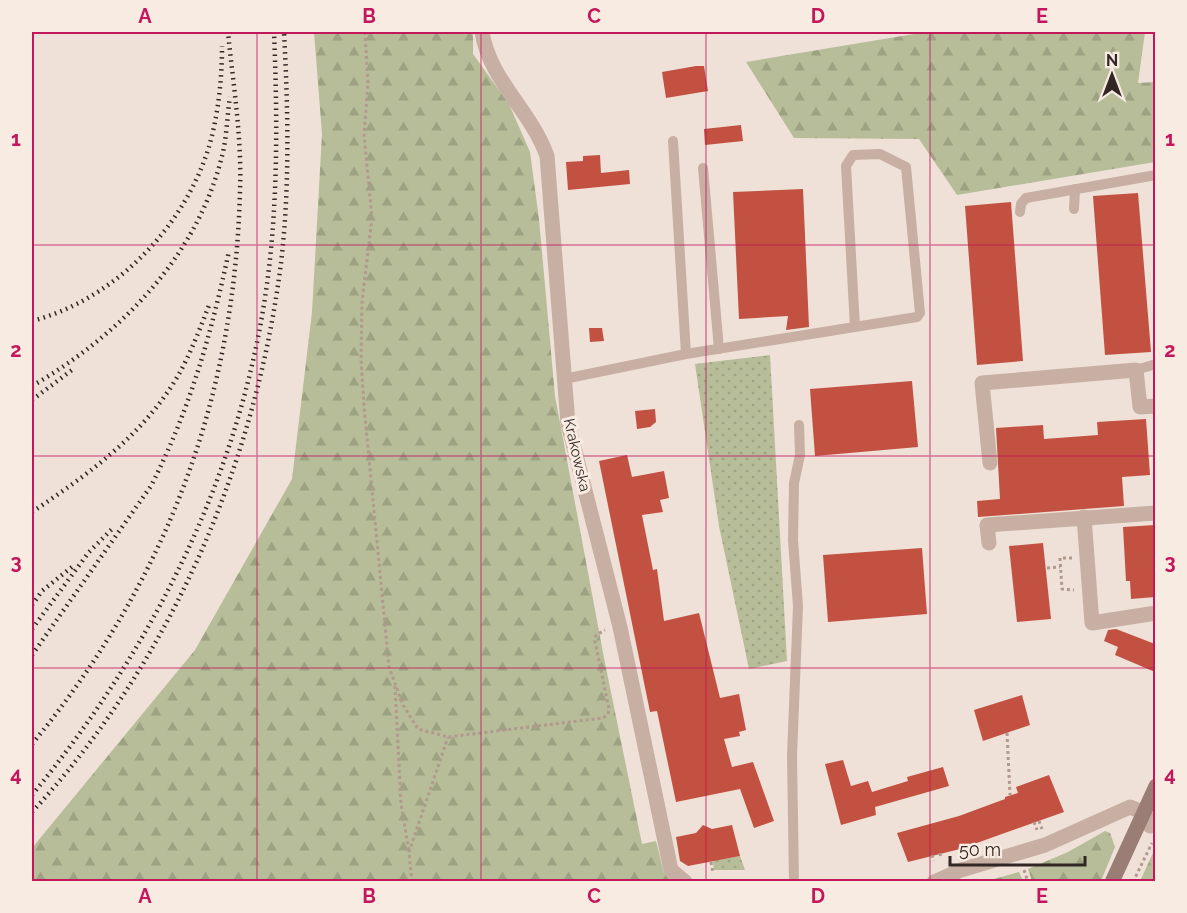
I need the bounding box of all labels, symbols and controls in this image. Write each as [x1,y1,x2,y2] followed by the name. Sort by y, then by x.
[138,4,152,28] text: A
[362,4,376,28] text: B
[587,4,601,28] text: C
[811,4,825,28] text: D
[1036,4,1048,28] text: E
[1082,45,1142,105] north arrow
[1106,51,1118,70] text: N
[11,127,21,151] text: 1
[1165,127,1175,151] text: 1
[10,338,22,362] text: 2
[1164,338,1176,362] text: 2
[560,417,594,493] street label: Krakowska
[10,550,22,574] text: 3
[1164,550,1176,574] text: 3
[10,762,22,786] text: 4
[1164,762,1176,786] text: 4
[950,829,1085,867] scale bar
[959,839,1001,860] text: 50 m
[138,884,152,908] text: A
[362,884,376,908] text: B
[587,884,601,908] text: C
[811,884,825,908] text: D
[1036,884,1048,908] text: E

